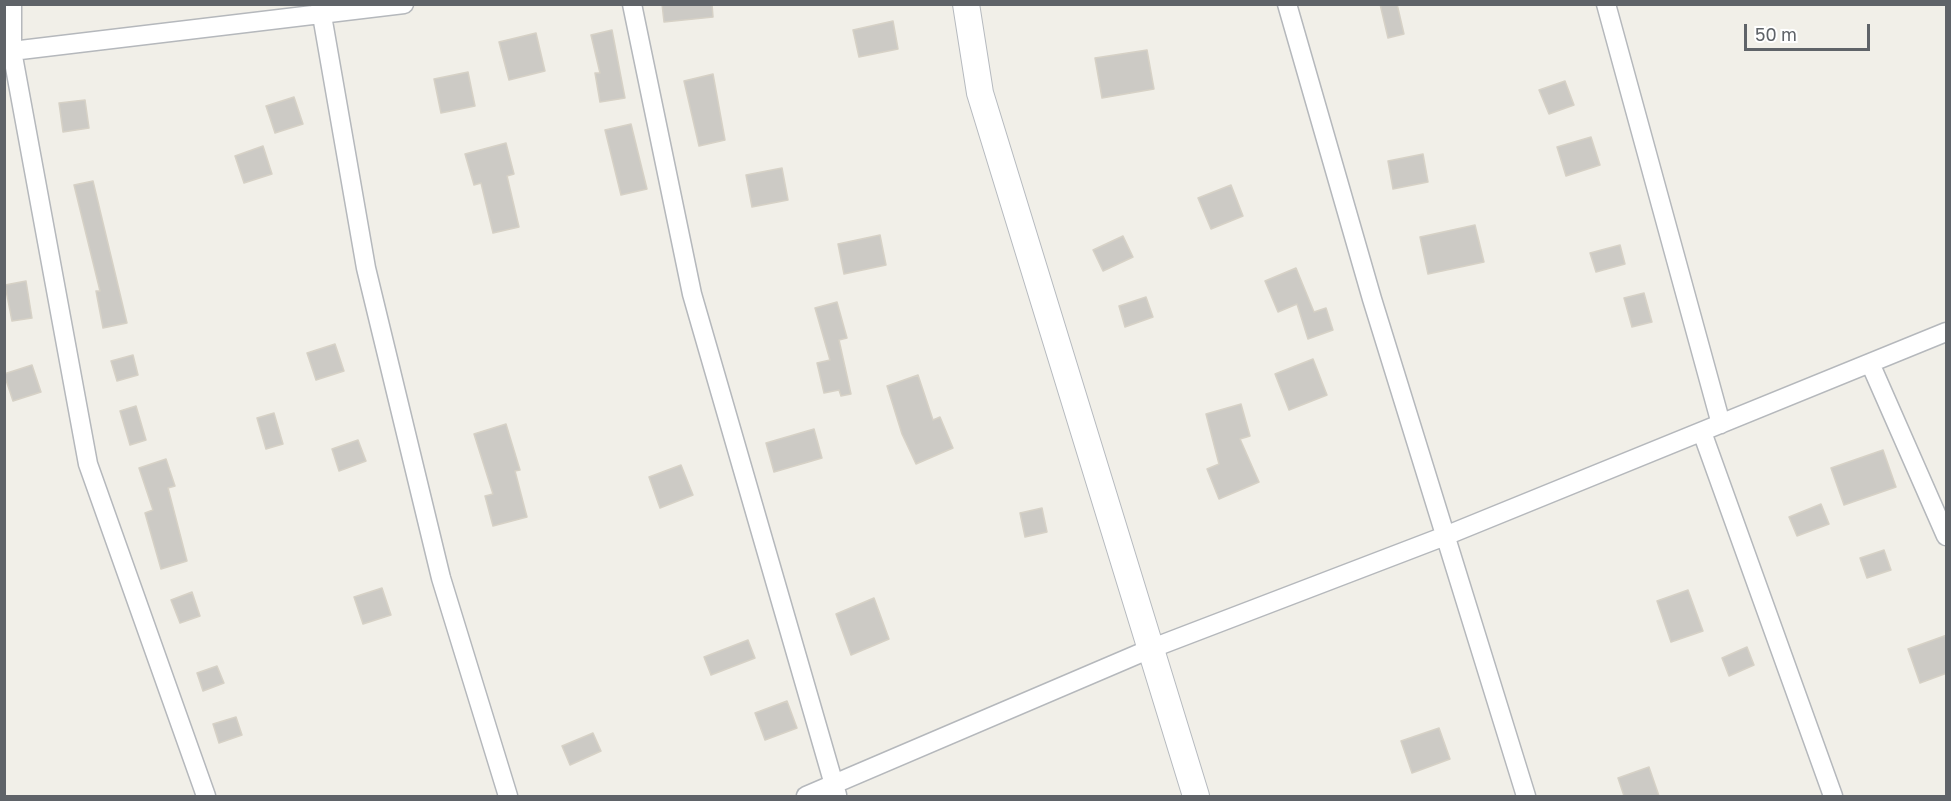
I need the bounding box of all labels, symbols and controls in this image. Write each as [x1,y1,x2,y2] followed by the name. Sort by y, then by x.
[1747,12,1873,50] scale bar
[1755,23,1797,45] text: 50 m

